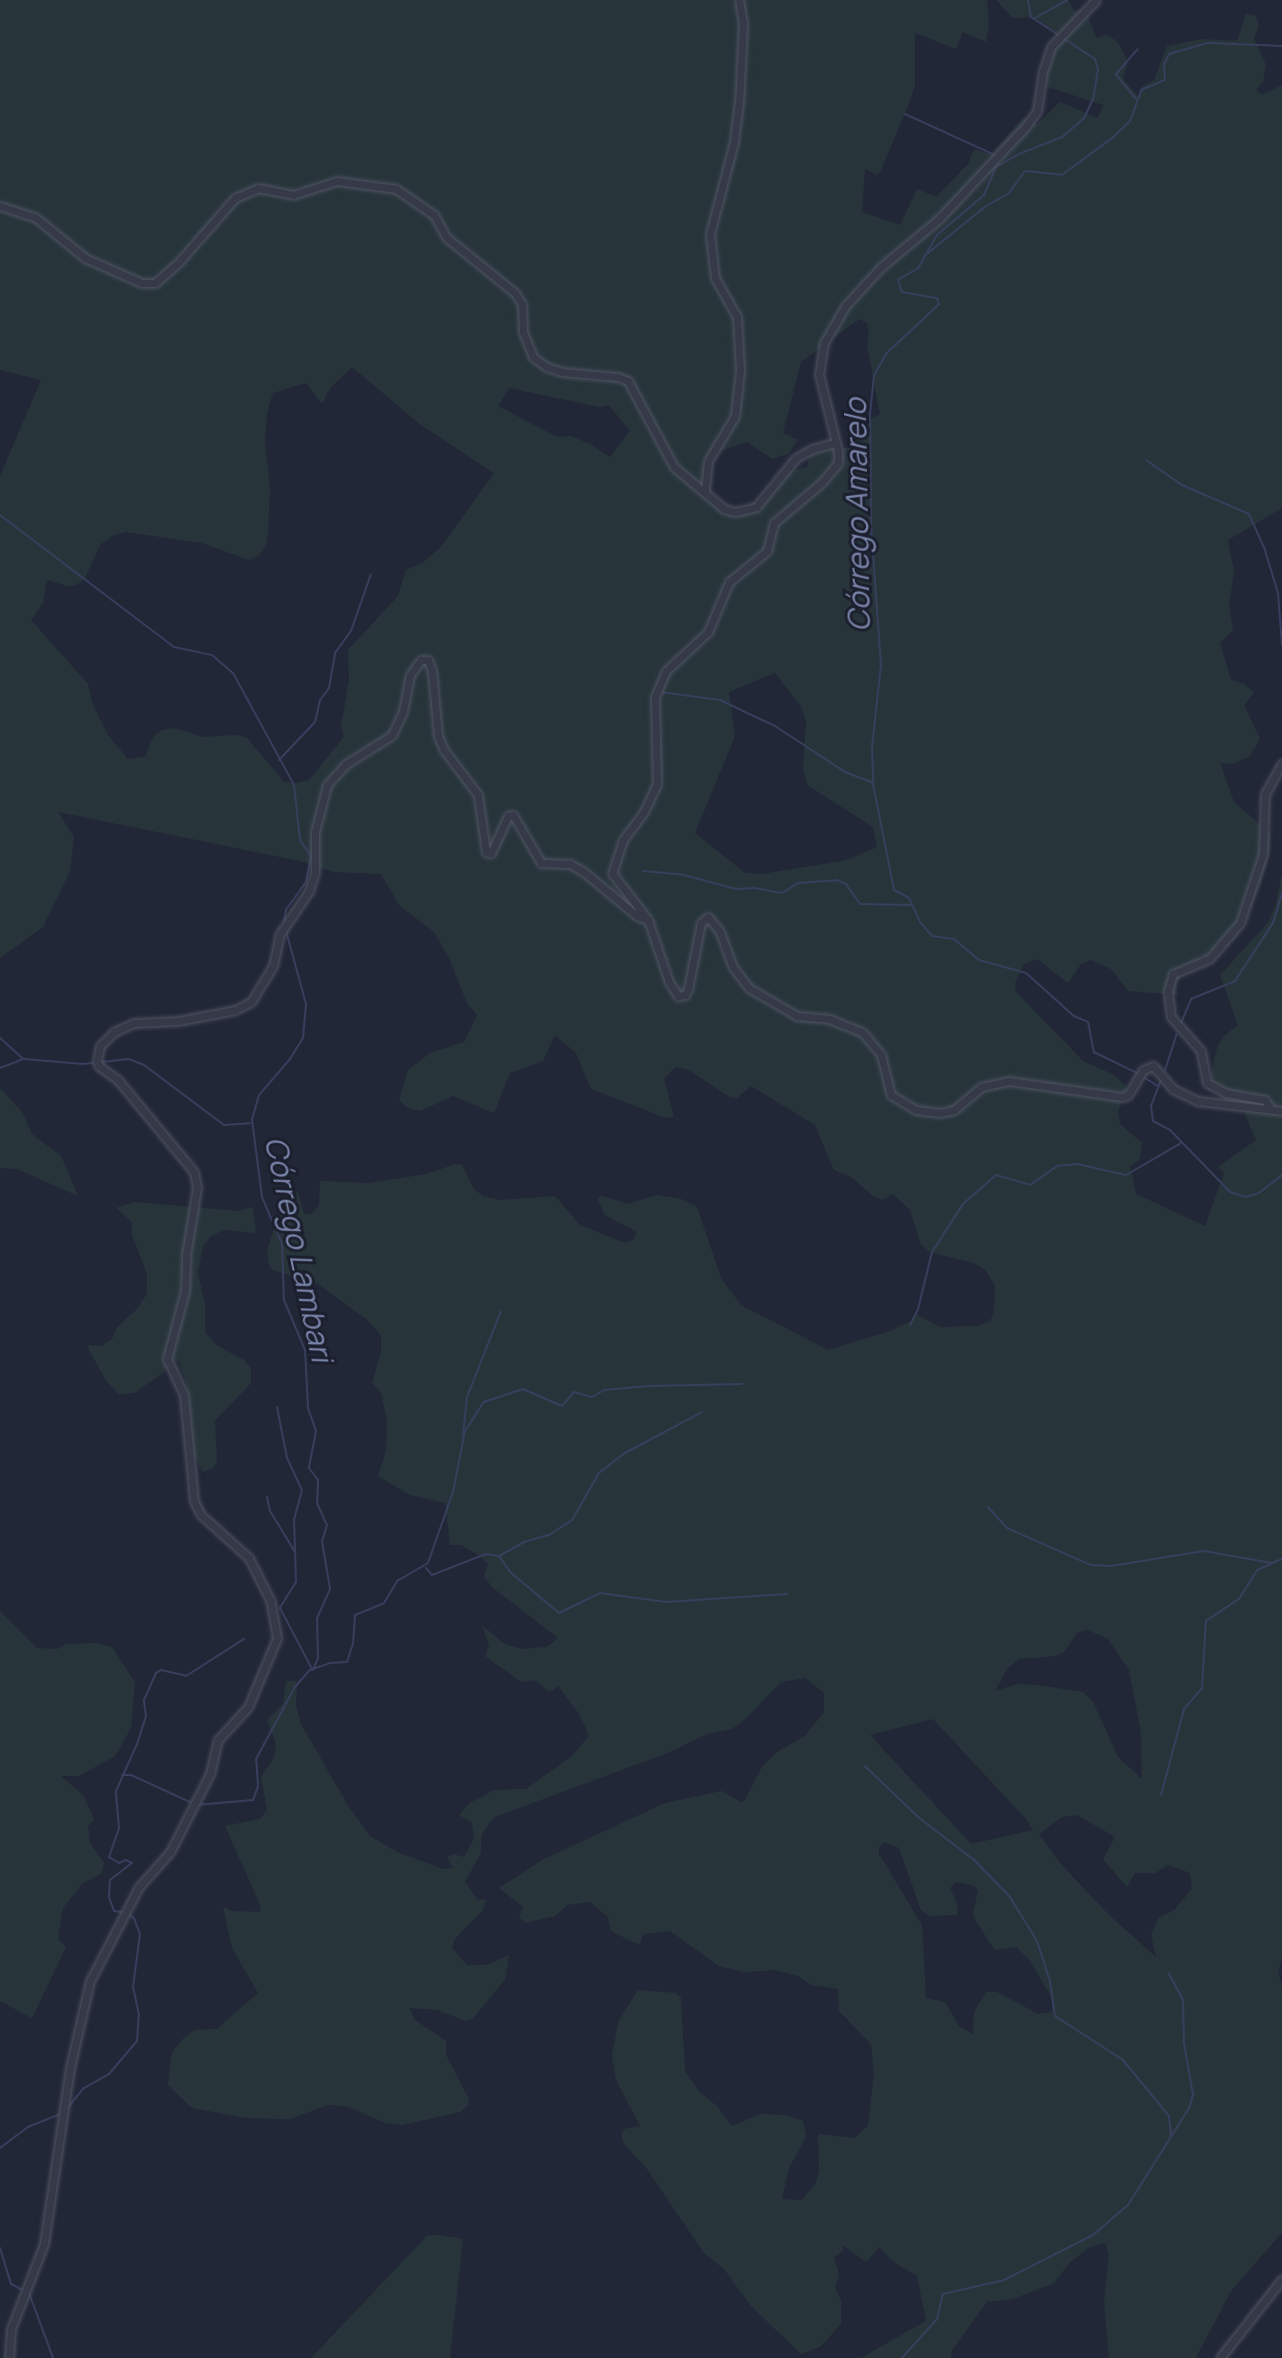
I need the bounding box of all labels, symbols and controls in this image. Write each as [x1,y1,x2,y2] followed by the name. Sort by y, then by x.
[837,398,877,632] water label: Córrego Amarelo
[258,1133,340,1365] water label: Córrego Lambari

